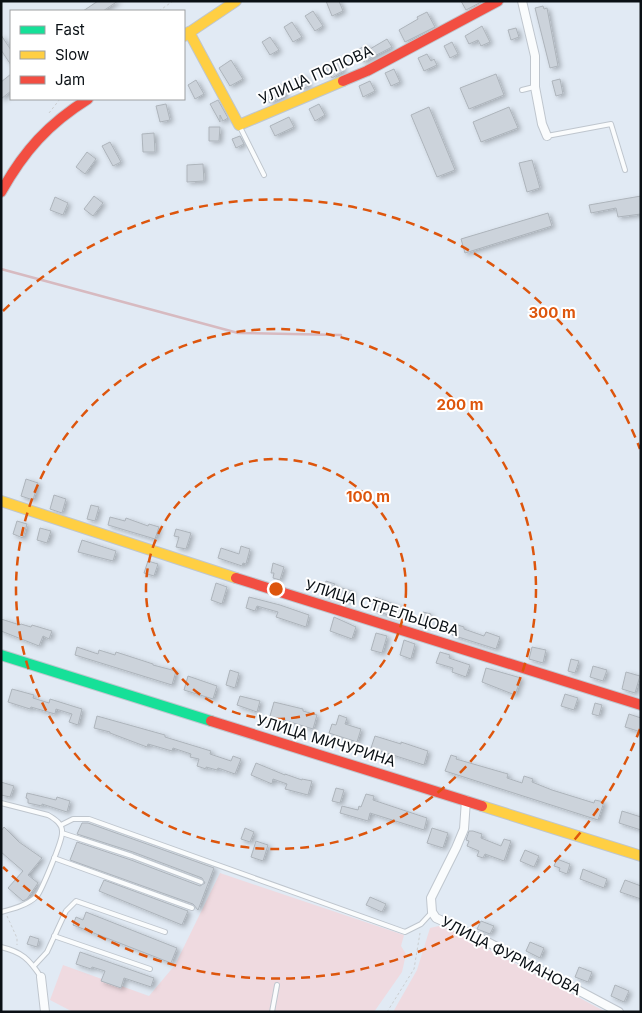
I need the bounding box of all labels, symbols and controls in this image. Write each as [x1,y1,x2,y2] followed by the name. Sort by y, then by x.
[10,10,185,100] legend
[55,20,85,39] text: Fast
[256,41,376,108] street label: УЛИЦА ПОПОВА
[55,45,89,64] text: Slow
[55,70,85,89] text: Jam
[528,303,576,322] text: 300 m
[437,395,483,414] text: 200 m
[346,487,390,506] text: 100 m
[303,575,461,640] street label: УЛИЦА СТРЕЛЬЦОВА
[267,580,285,598] centre of rings
[254,710,398,771] street label: УЛИЦА МИЧУРИНА
[438,912,585,999] street label: УЛИЦА ФУРМАНОВА

